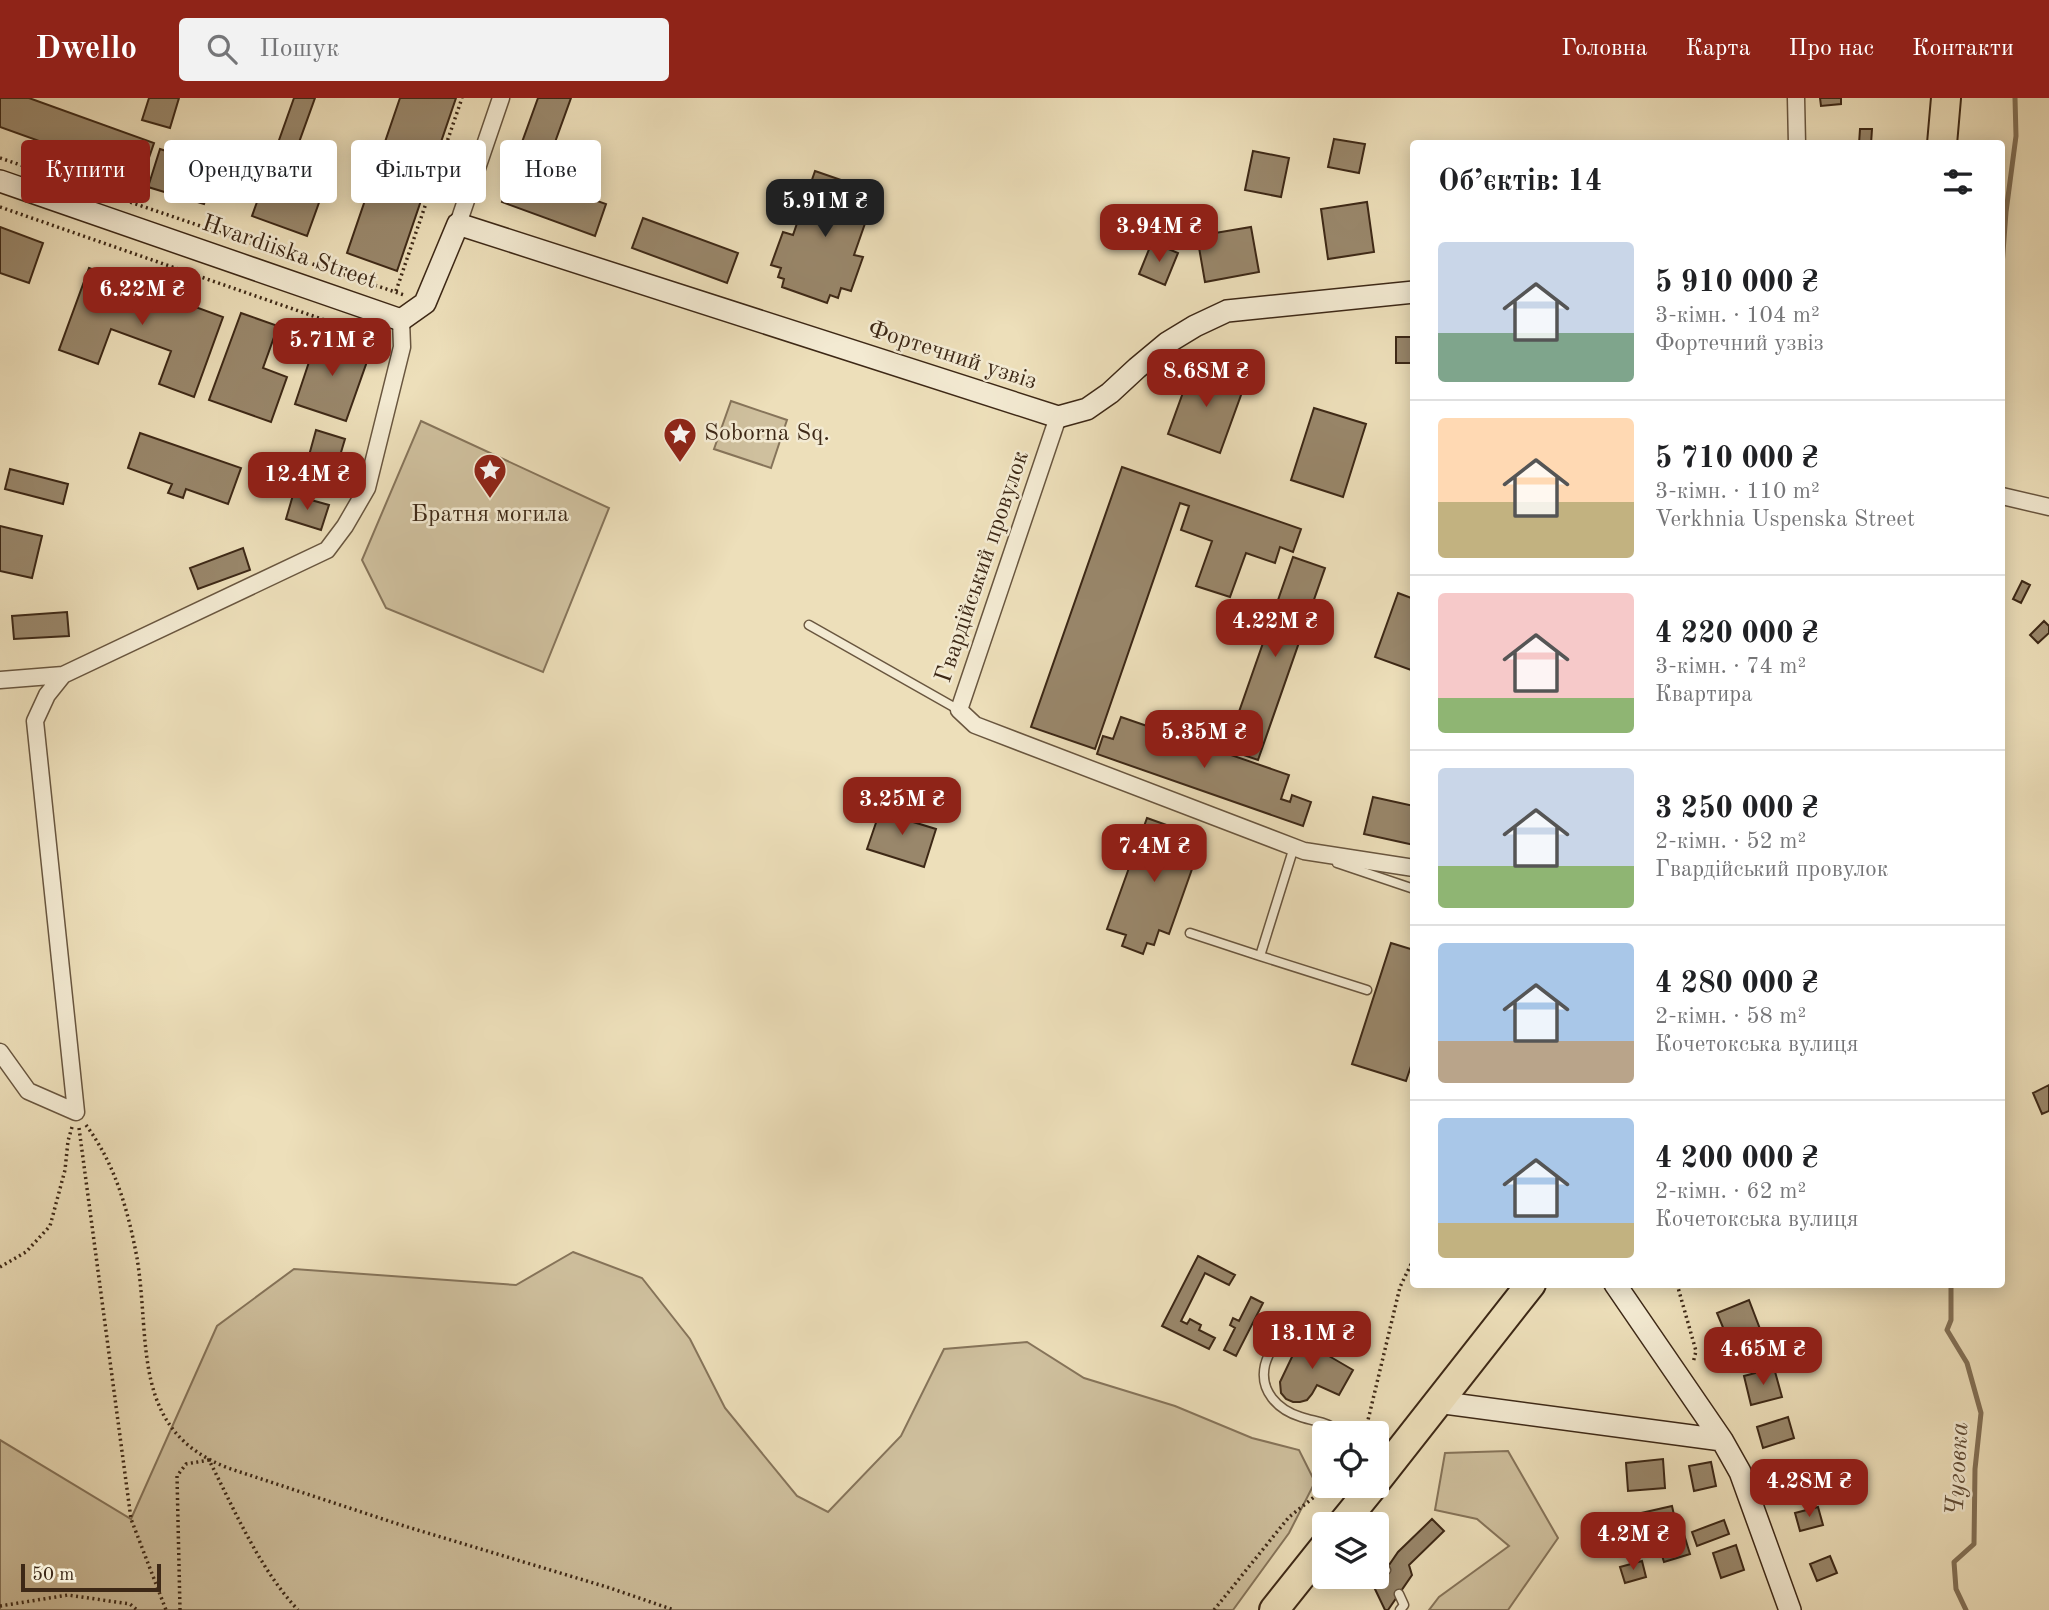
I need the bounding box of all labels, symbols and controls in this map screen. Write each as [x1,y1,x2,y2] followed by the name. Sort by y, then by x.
[179,18,669,81] search box
[203,30,241,68] icon: search
[35,33,137,66] text: Dwello
[259,36,339,62] text: Пошук
[1561,37,1648,61] text: Головна
[1686,37,1751,61] text: Карта
[1789,37,1874,61] text: Про нас
[1912,37,2014,61] text: Контакти
[21,140,150,203] chip: Купити
[164,140,337,203] chip: Орендувати
[351,140,486,203] chip: Фільтри
[500,140,601,203] chip: Нове
[1939,163,1977,201] icon: filters
[1438,167,1602,197] text: Об’єктів: 14
[760,180,890,239] pin: 5.91M ₴
[782,190,868,213] text: 5.91M ₴
[1094,204,1224,264] pin: 3.94M ₴
[199,212,379,294] street label: Hvardiiska Street
[1116,215,1202,238] text: 3.94M ₴
[77,268,207,327] pin: 6.22M ₴
[1655,268,1819,298] text: 5 910 000 ₴
[1494,270,1578,354] icon: home
[99,278,185,301] text: 6.22M ₴
[1655,304,1820,327] text: 3-кімн. · 104 m²
[865,317,1039,395] street label: Фортечний узвіз
[267,318,397,378] pin: 5.71M ₴
[289,329,375,352] text: 5.71M ₴
[1655,332,1824,355] text: Фортечний узвіз
[1141,350,1271,409] pin: 8.68M ₴
[1163,360,1249,383] text: 8.68M ₴
[661,415,699,464] place icon: Soborna Sq.
[704,422,830,446] place label: Soborna Sq.
[1655,444,1819,474] text: 5 710 000 ₴
[1494,446,1578,530] icon: home
[932,448,1034,686] street label: Гвардійський провулок
[471,451,509,500] place icon: Братня могила
[242,452,372,512] pin: 12.4M ₴
[264,463,350,486] text: 12.4M ₴
[1655,480,1820,503] text: 3-кімн. · 110 m²
[411,503,569,527] place label: Братня могила
[1655,508,1915,531] text: Verkhnia Uspenska Street
[1210,600,1340,659] pin: 4.22M ₴
[1232,610,1318,633] text: 4.22M ₴
[1655,619,1819,649] text: 4 220 000 ₴
[1494,621,1578,705] icon: home
[1655,655,1806,678] text: 3-кімн. · 74 m²
[1655,683,1753,706] text: Квартира
[1139,710,1269,770] pin: 5.35M ₴
[1161,721,1247,744] text: 5.35M ₴
[837,778,967,837] pin: 3.25M ₴
[859,788,945,811] text: 3.25M ₴
[1655,794,1819,824] text: 3 250 000 ₴
[1494,796,1578,880] icon: home
[1097,824,1211,884] pin: 7.4M ₴
[1655,830,1806,853] text: 2-кімн. · 52 m²
[1118,835,1190,858] text: 7.4M ₴
[1655,858,1888,881] text: Гвардійський провулок
[1655,969,1819,999] text: 4 280 000 ₴
[1494,971,1578,1055] icon: home
[1655,1005,1806,1028] text: 2-кімн. · 58 m²
[1655,1033,1858,1056] text: Кочетокська вулиця
[1655,1144,1819,1174] text: 4 200 000 ₴
[1494,1146,1578,1230] icon: home
[1655,1180,1806,1203] text: 2-кімн. · 62 m²
[1655,1208,1858,1231] text: Кочетокська вулиця
[1247,1312,1377,1371] pin: 13.1M ₴
[1269,1322,1355,1345] text: 13.1M ₴
[1698,1328,1828,1387] pin: 4.65M ₴
[1720,1338,1806,1361] text: 4.65M ₴
[1312,1421,1389,1589] map controls
[1312,1421,1389,1498] button: locate
[1943,1421,1973,1517] water label: Чуговка
[1744,1460,1874,1519] pin: 4.28M ₴
[1766,1470,1852,1493] text: 4.28M ₴
[1312,1512,1389,1589] button: layers
[1576,1512,1690,1572] pin: 4.2M ₴
[1597,1523,1669,1546] text: 4.2M ₴
[21,1561,161,1593] scale bar
[32,1566,74,1585] text: 50 m

